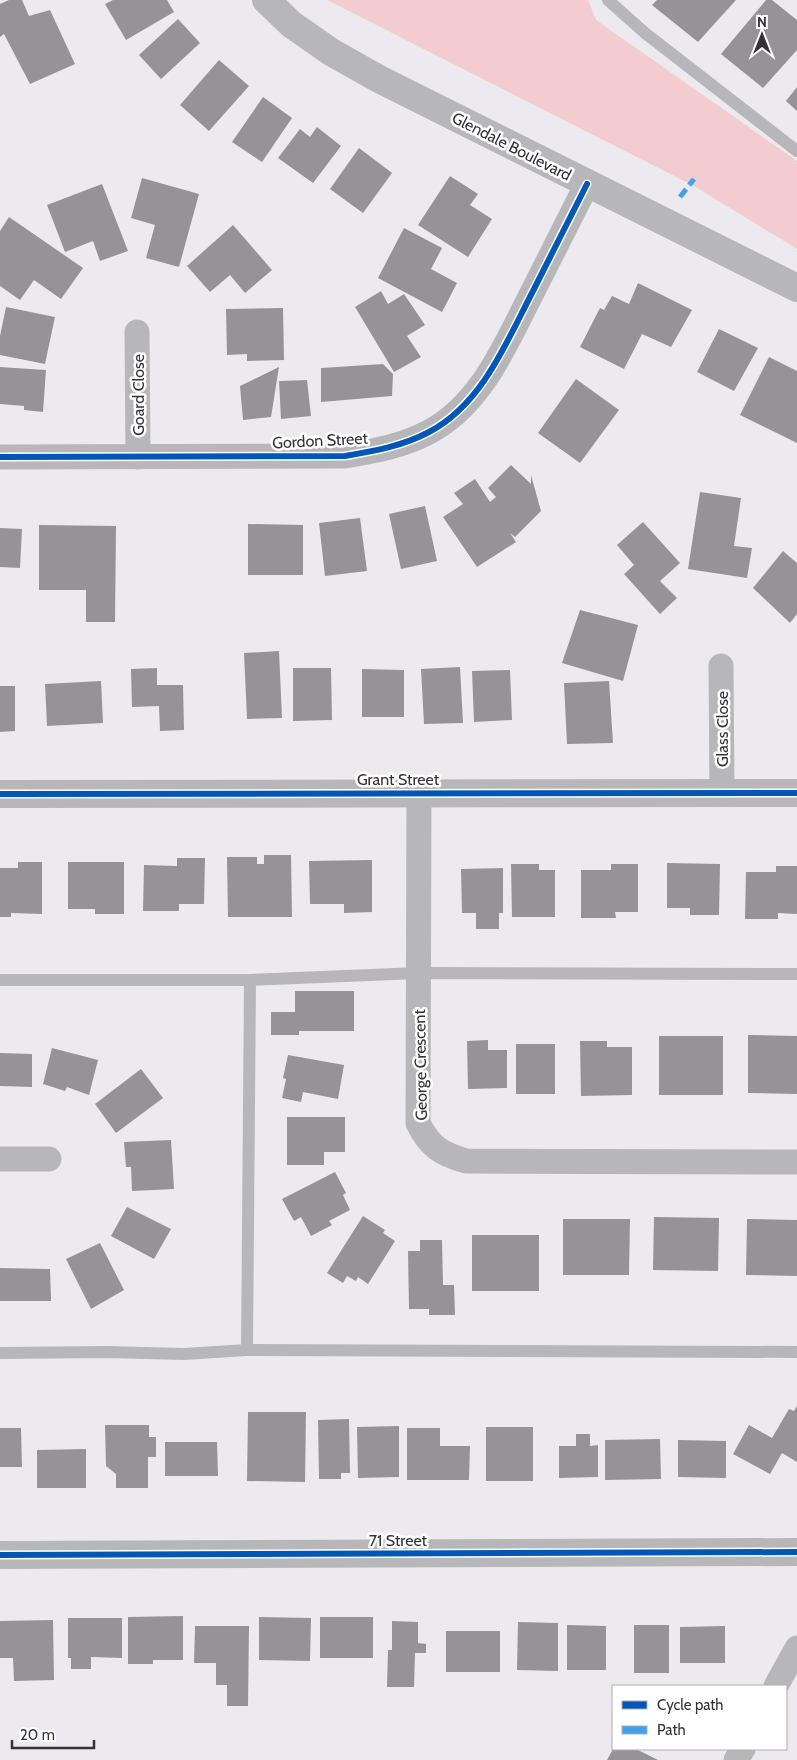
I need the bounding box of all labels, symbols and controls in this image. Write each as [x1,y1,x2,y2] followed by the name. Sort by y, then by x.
[737,10,787,60] north arrow
[757,13,767,31] text: N
[449,108,575,185] street label: Glendale Boulevard
[129,354,148,436] street label: Goard Close
[272,428,369,452] street label: Gordon Street
[713,691,732,767] street label: Glass Close
[357,770,440,789] street label: Grant Street
[410,1009,431,1121] street label: George Crescent
[369,1531,428,1550] street label: 71 Street
[612,1685,787,1750] legend
[657,1696,723,1714] text: Cycle path
[12,1718,95,1750] scale bar
[657,1721,686,1739] text: Path
[20,1726,55,1744] text: 20 m

